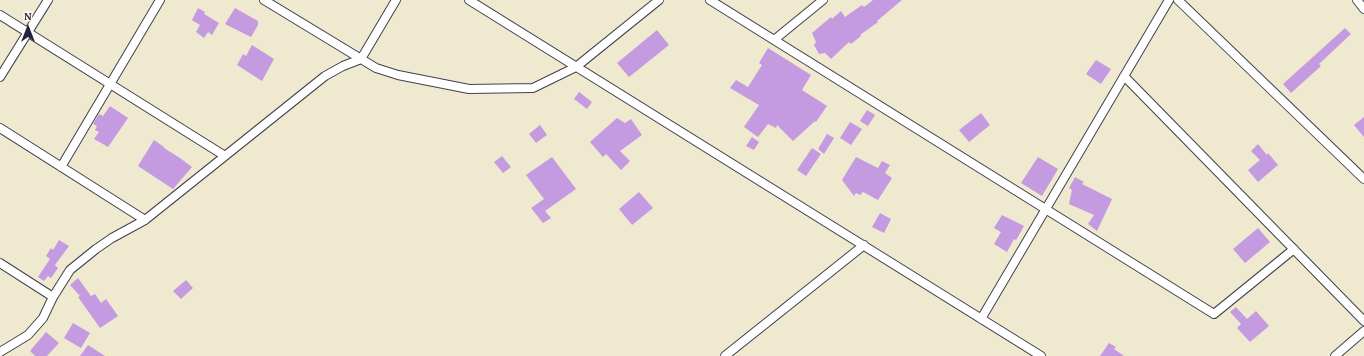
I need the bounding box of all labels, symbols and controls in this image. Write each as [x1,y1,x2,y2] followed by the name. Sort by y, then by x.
[8,8,48,48] north arrow
[24,8,32,24] text: N

